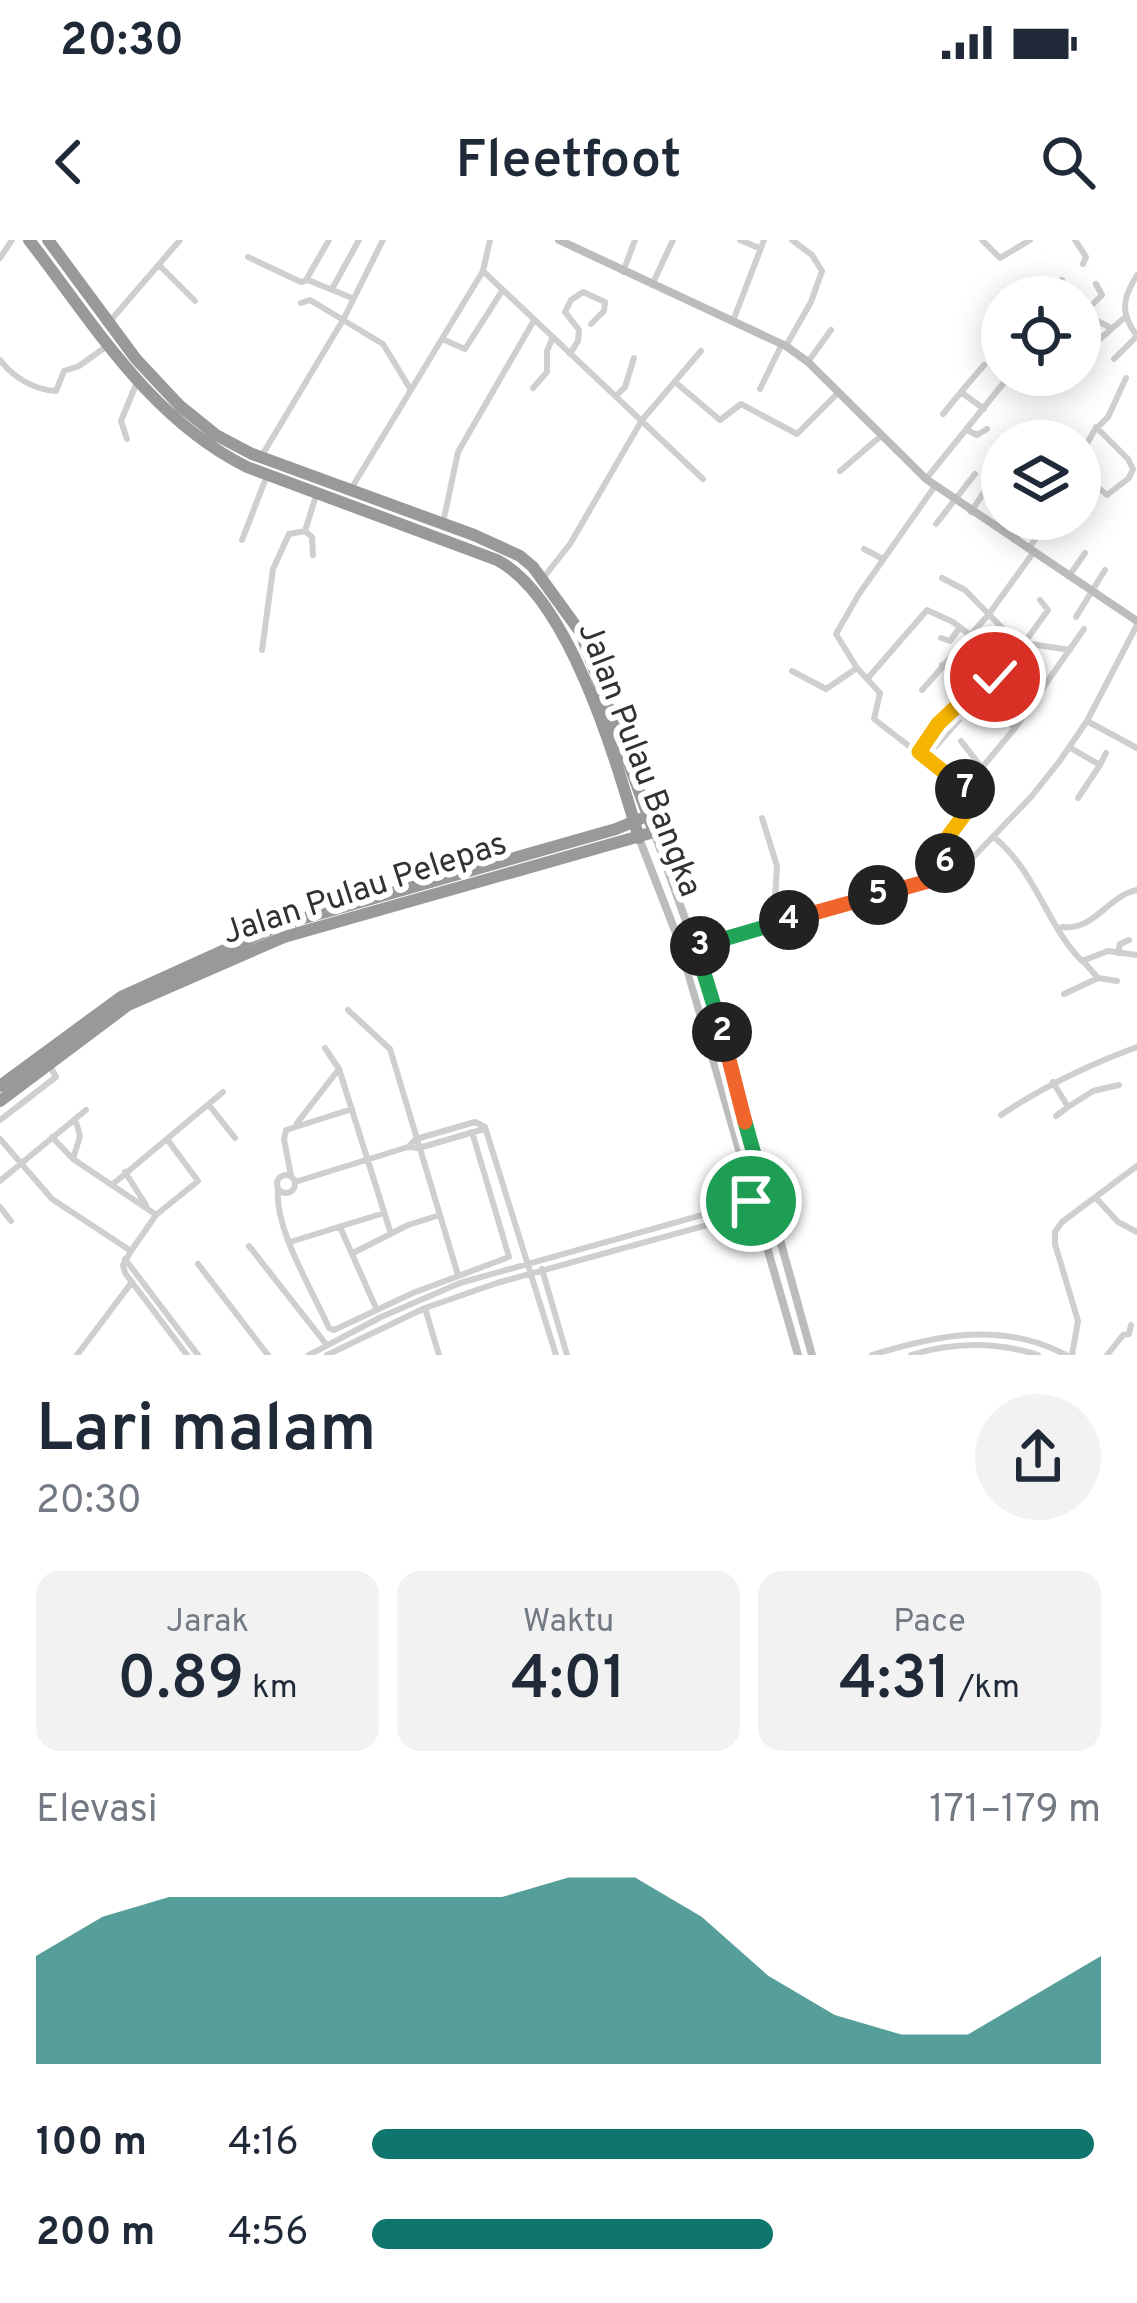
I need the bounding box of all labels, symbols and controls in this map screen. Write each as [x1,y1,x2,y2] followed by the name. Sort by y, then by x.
[60,14,184,71] text: 20:30
[455,128,682,197] text: Fleetfoot
[36,129,102,195] icon: back
[1035,129,1101,195] icon: search
[981,276,1101,540] map controls
[981,276,1101,396] button: locate
[981,420,1101,540] button: layers
[566,617,710,903] street label: Jalan Pulau Bangka
[944,626,1046,728] pin
[962,644,1028,710] icon: check
[935,759,995,819] pin: 7
[956,768,974,810] text: 7
[217,824,513,956] street label: Jalan Pulau Pelepas
[915,833,975,893] pin: 6
[935,842,955,884] text: 6
[848,865,908,925] pin: 5
[868,874,888,916] text: 5
[759,890,819,950] pin: 4
[778,899,800,941] text: 4
[670,916,730,976] pin: 3
[690,925,710,967] text: 3
[692,1002,752,1062] pin: 2
[712,1011,732,1053] text: 2
[700,1150,802,1252] pin
[718,1168,784,1234] icon: arrive
[36,1391,376,1474] text: Lari malam
[975,1394,1101,1520] button: share
[36,1478,142,1527] text: 20:30
[166,1602,249,1644] text: Jarak
[523,1602,614,1644] text: Waktu
[893,1602,966,1644] text: Pace
[117,1644,244,1720] text: 0.89
[511,1644,626,1720] text: 4:01
[839,1644,951,1720] text: 4:31
[244,1668,298,1710] text: km
[951,1668,1020,1710] text: /km
[36,1787,158,1836] text: Elevasi
[929,1787,1101,1836] text: 171–179 m
[36,2120,147,2169] text: 100 m
[228,2120,299,2169] text: 4:16
[36,2210,155,2259] text: 200 m
[228,2210,309,2259] text: 4:56

